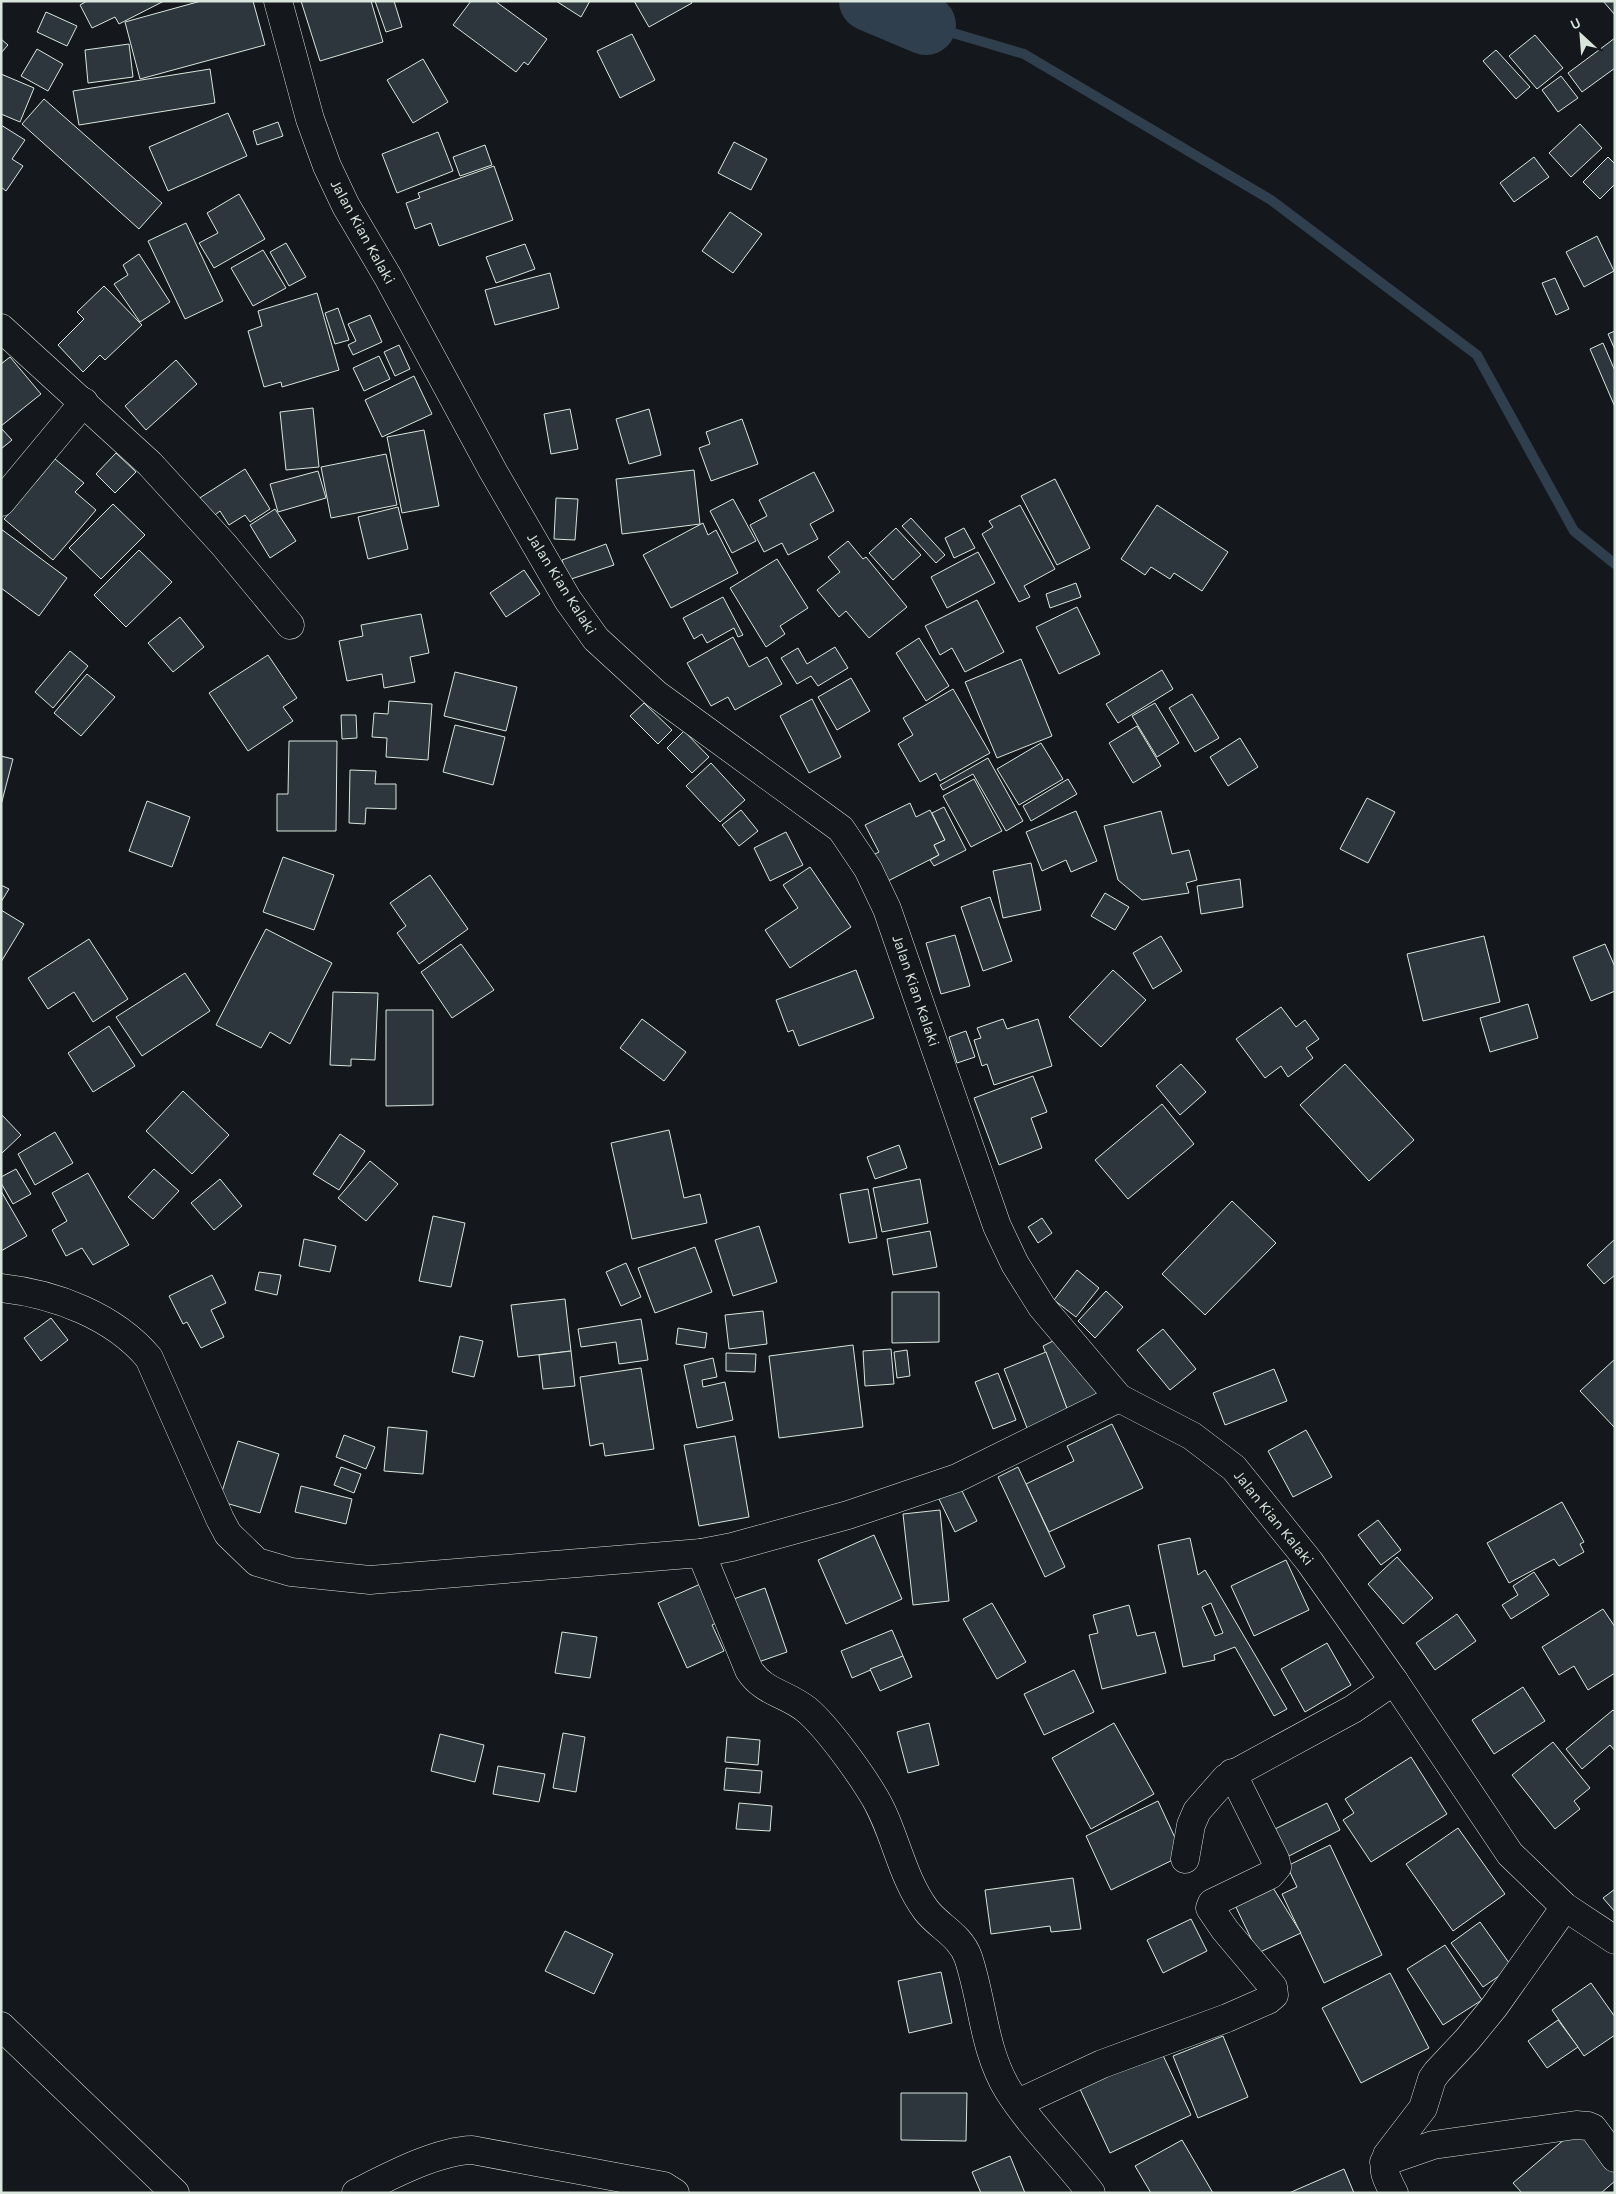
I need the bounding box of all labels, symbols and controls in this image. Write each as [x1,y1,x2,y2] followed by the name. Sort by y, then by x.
[1556,10,1606,60] north arrow
[1567,14,1584,34] text: U
[327,177,399,287] street label: Jalan Kian Kalaki
[523,530,601,638] street label: Jalan Kian Kalaki
[889,933,943,1049] street label: Jalan Kian Kalaki
[1230,1467,1318,1569] street label: Jalan Kian Kalaki

